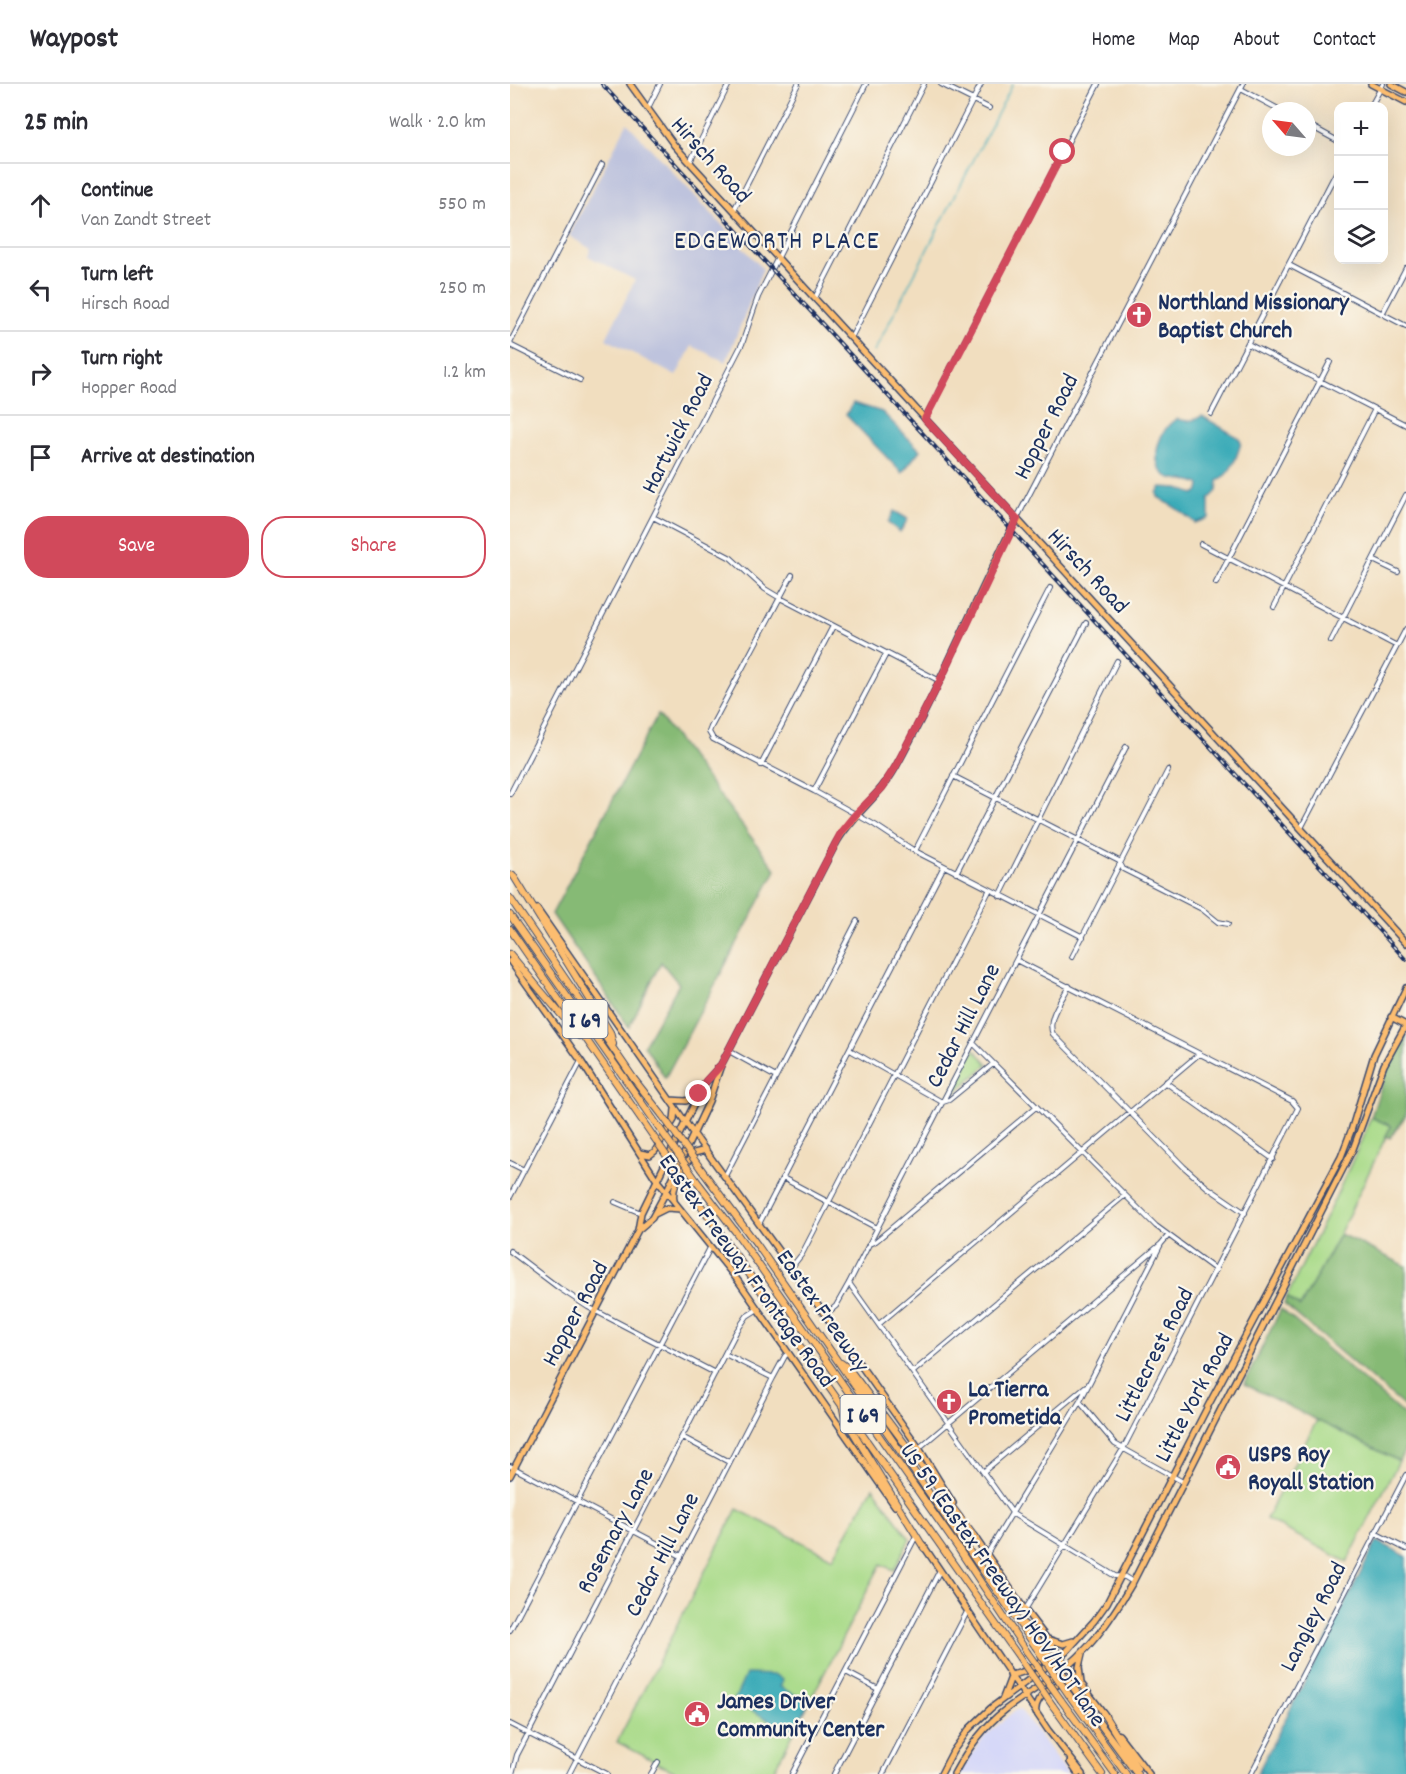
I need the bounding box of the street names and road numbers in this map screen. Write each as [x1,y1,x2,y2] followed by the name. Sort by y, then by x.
[661,110,758,212] street label: Hirsch Road
[634,368,724,500] street label: Hartwick Road
[1006,368,1089,486] street label: Hopper Road
[1038,521,1136,623] street label: Hirsch Road
[919,958,1011,1095] street label: Cedar Hill Lane
[562,1000,608,1038] road number: I 69
[654,1148,842,1392] street label: Eastex Freeway Frontage Road
[771,1243,877,1377] street label: Eastex Freeway
[535,1256,619,1373] street label: Hopper Road
[1107,1282,1204,1428] street label: Littlecrest Road
[1147,1328,1244,1469] street label: Little York Road
[840,1395,886,1433] road number: I 69
[890,1437,1113,1735] street label: US 59 (Eastex Freeway) HOV/HOT lane
[569,1463,664,1600] street label: Rosemary Lane
[618,1487,710,1624] street label: Cedar Hill Lane
[1273,1557,1357,1678] street label: Langley Road

